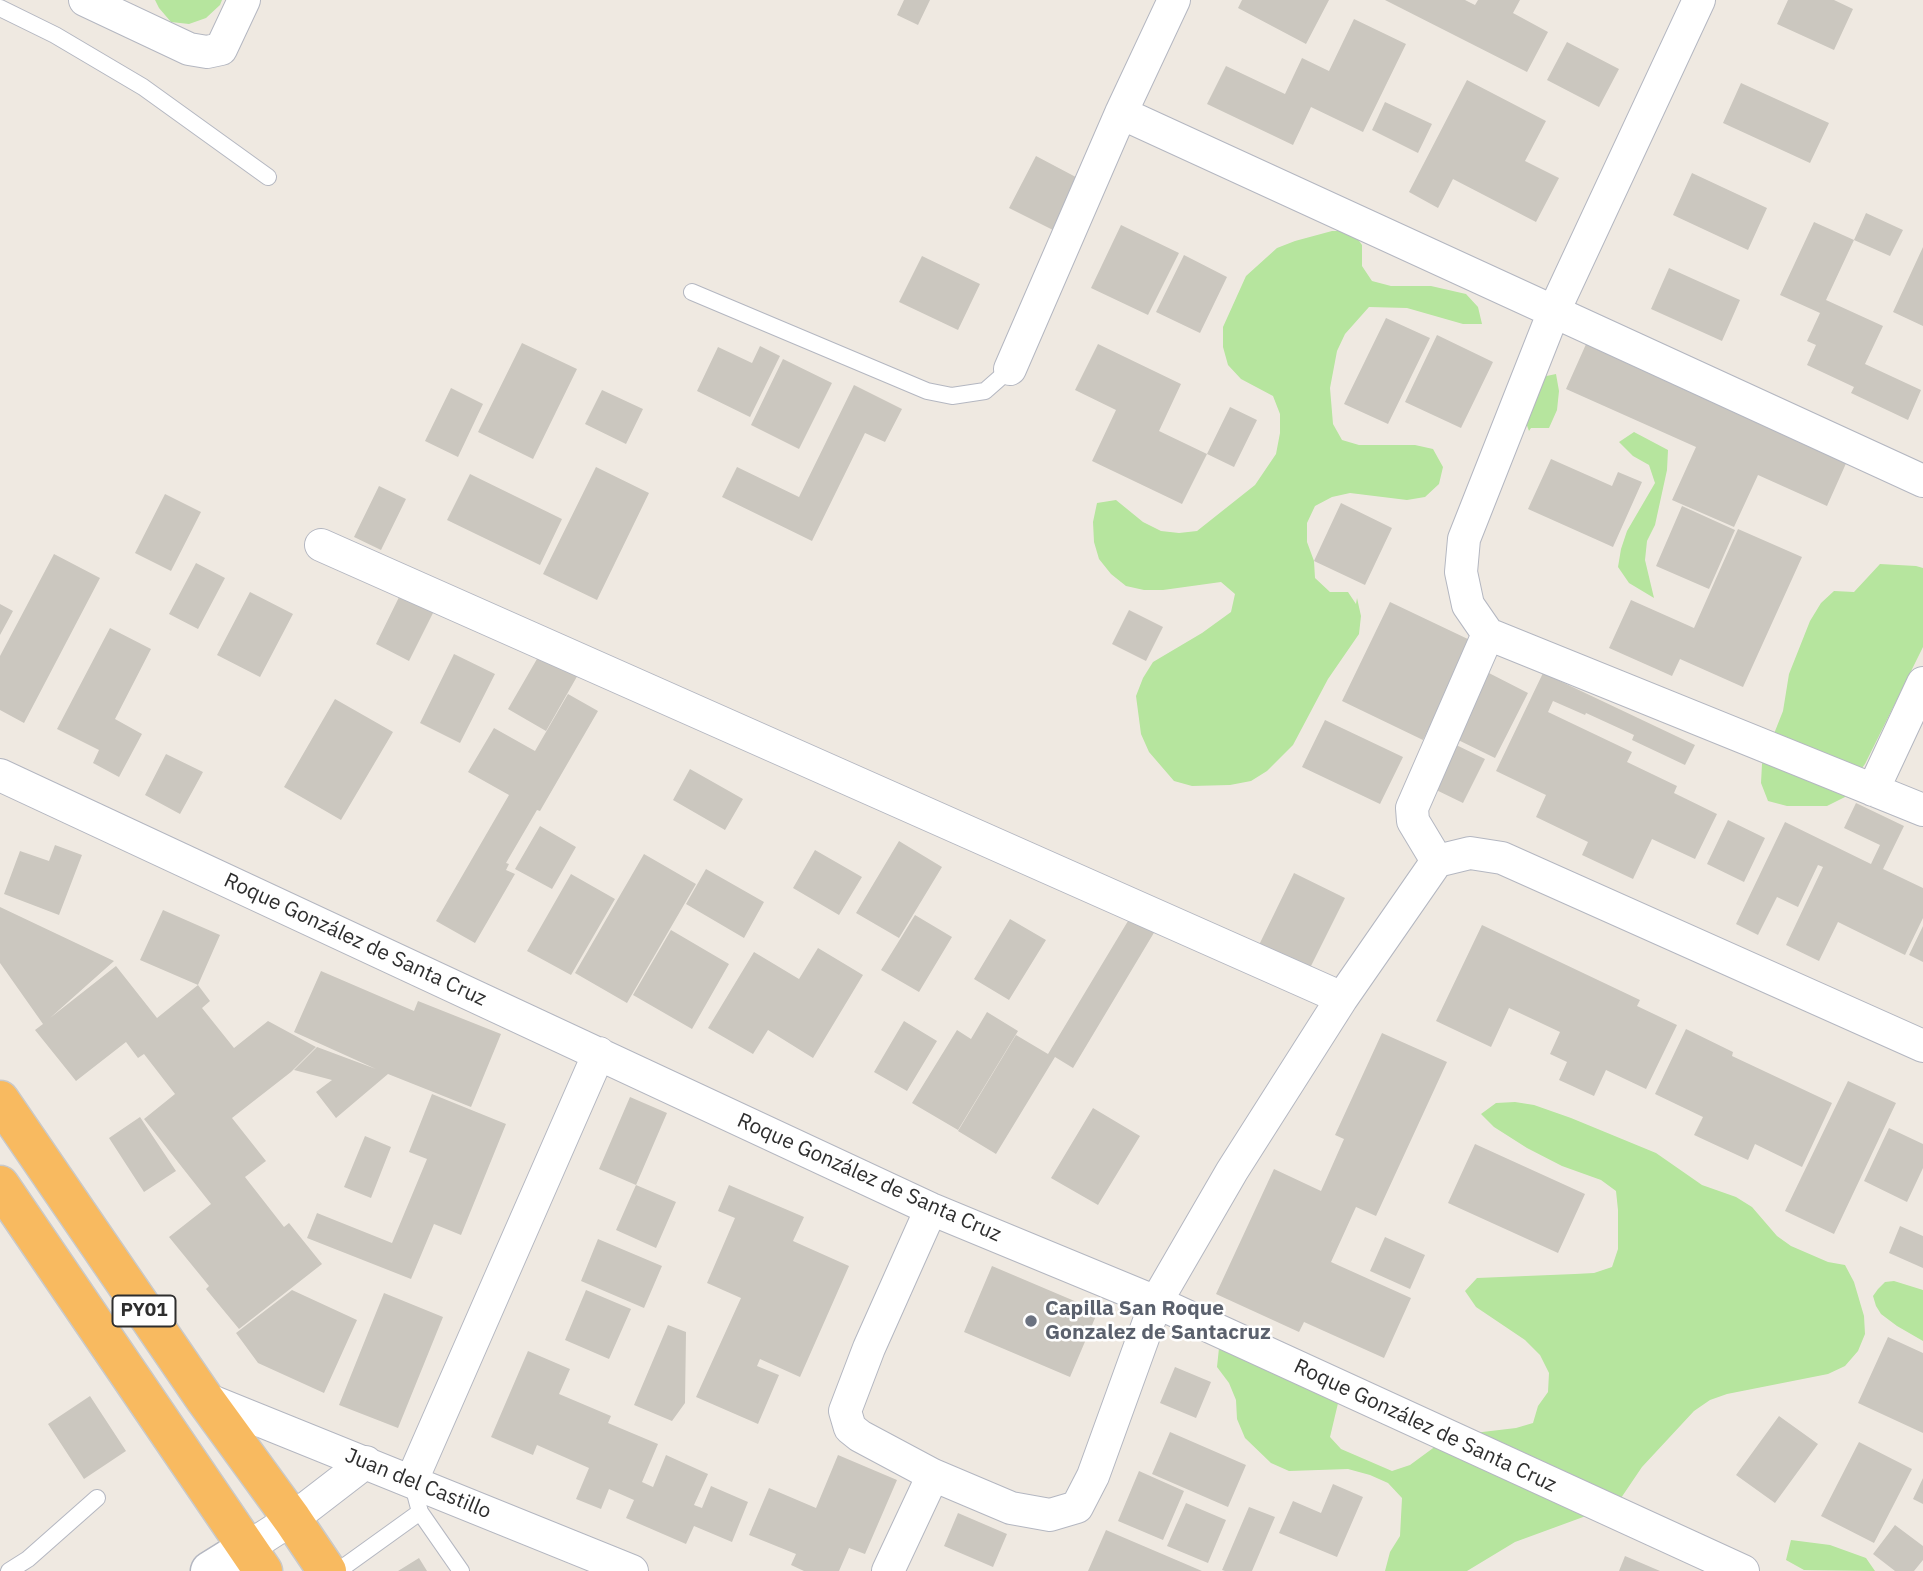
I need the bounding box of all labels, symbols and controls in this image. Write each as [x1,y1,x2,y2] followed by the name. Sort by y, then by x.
[220,868,490,1012] street label: Roque González de Santa Cruz
[733,1108,1005,1248] street label: Roque González de Santa Cruz
[113,1296,176,1326] road number: PY01
[1045,1296,1271,1346] place label: Capilla San Roque Gonzalez de Santacruz
[1023,1313,1039,1329] marker: Capilla San Roque Gonzalez de Santacruz
[1290,1354,1560,1498] street label: Roque González de Santa Cruz
[341,1443,495,1525] street label: Juan del Castillo

